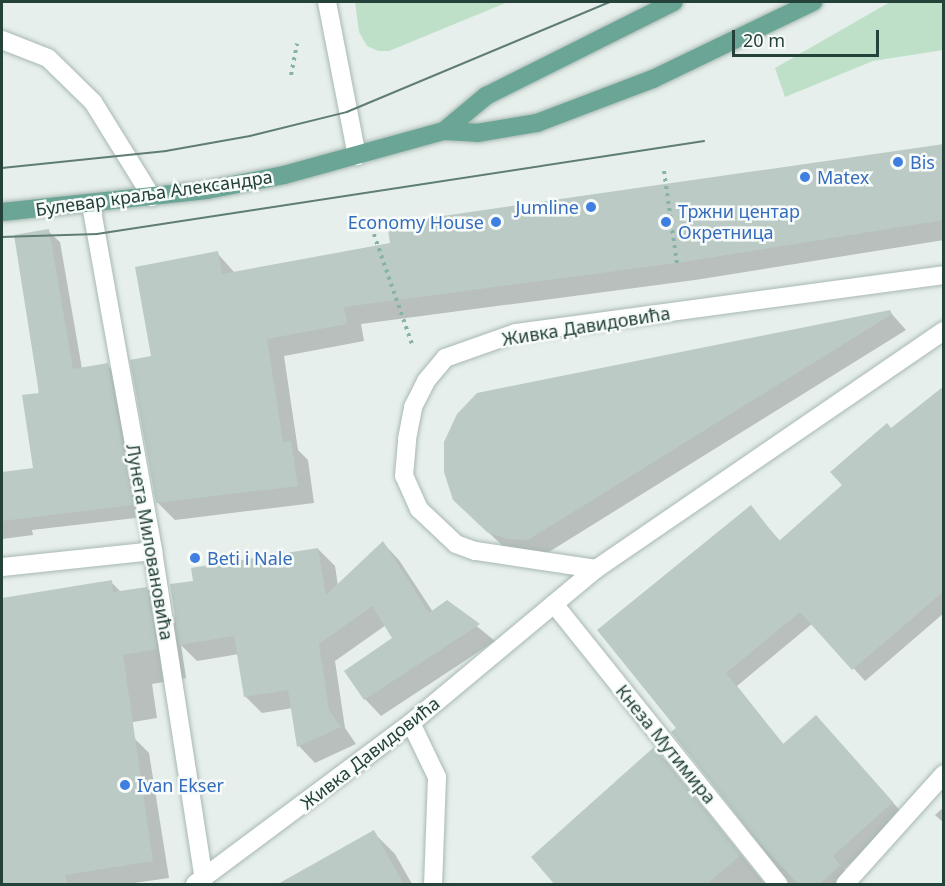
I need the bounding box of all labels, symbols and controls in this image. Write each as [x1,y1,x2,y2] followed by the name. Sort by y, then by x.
[735,18,882,56] scale bar
[743,28,785,52] text: 20 m
[910,151,935,173] place label: Bis
[891,155,905,169] marker: Bis
[34,166,274,220] street label: Булевар краља Александра
[817,166,869,188] place label: Matex
[798,170,812,184] marker: Matex
[516,196,579,218] place label: Jumline
[584,200,598,214] marker: Jumline
[678,201,800,244] place label: Тржни центар Окретница
[348,211,484,233] place label: Economy House
[489,215,503,229] marker: Economy House
[659,215,673,229] marker: Тржни центар Окретница
[500,302,672,350] street label: Живка Давидовића
[122,442,178,642] street label: Лунета Миловановића
[207,547,293,569] place label: Beti i Nale
[188,551,202,565] marker: Beti i Nale
[611,680,721,808] street label: Кнеза Мутимира
[296,692,444,814] street label: Живка Давидовића
[137,774,224,796] place label: Ivan Ekser
[118,778,132,792] marker: Ivan Ekser

